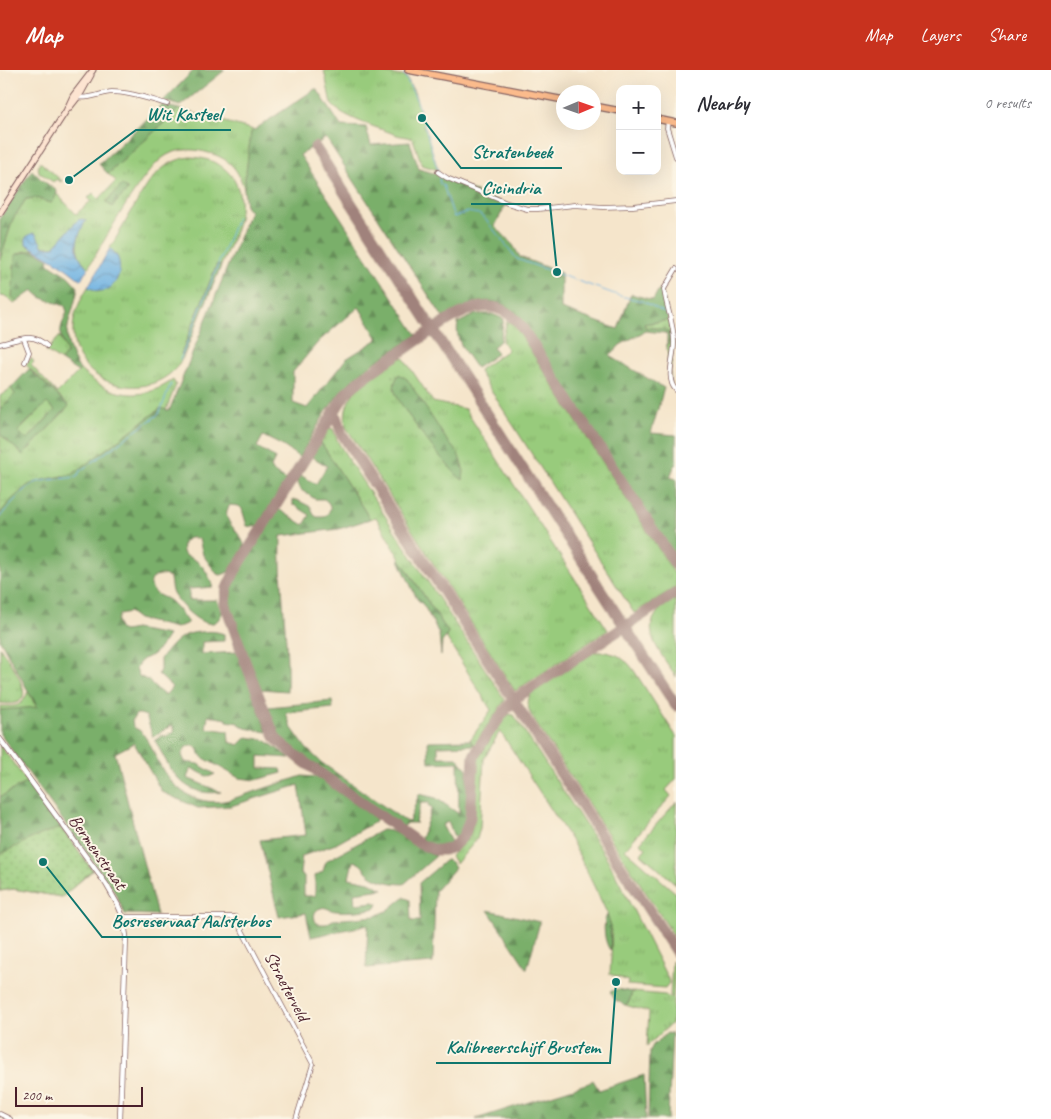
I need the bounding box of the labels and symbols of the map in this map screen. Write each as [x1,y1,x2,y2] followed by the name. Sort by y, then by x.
[556,85,601,130] north arrow
[136,96,231,130] callout: Wit Kasteel
[147,102,225,126] text: Wit Kasteel
[461,134,562,168] callout: Stratenbeek
[472,140,554,164] text: Stratenbeek
[471,170,550,204] callout: Cicindria
[482,176,542,200] text: Cicindria
[64,810,133,895] street label: Bermenstraat
[102,903,281,937] callout: Bosreservaat Aalsterbos
[111,909,273,933] text: Bosreservaat Aalsterbos
[260,948,316,1027] street label: Straeterveld
[436,1029,610,1063] callout: Kalibreerschijf Brustem
[446,1035,602,1059] text: Kalibreerschijf Brustem
[15,1084,142,1107] scale bar

